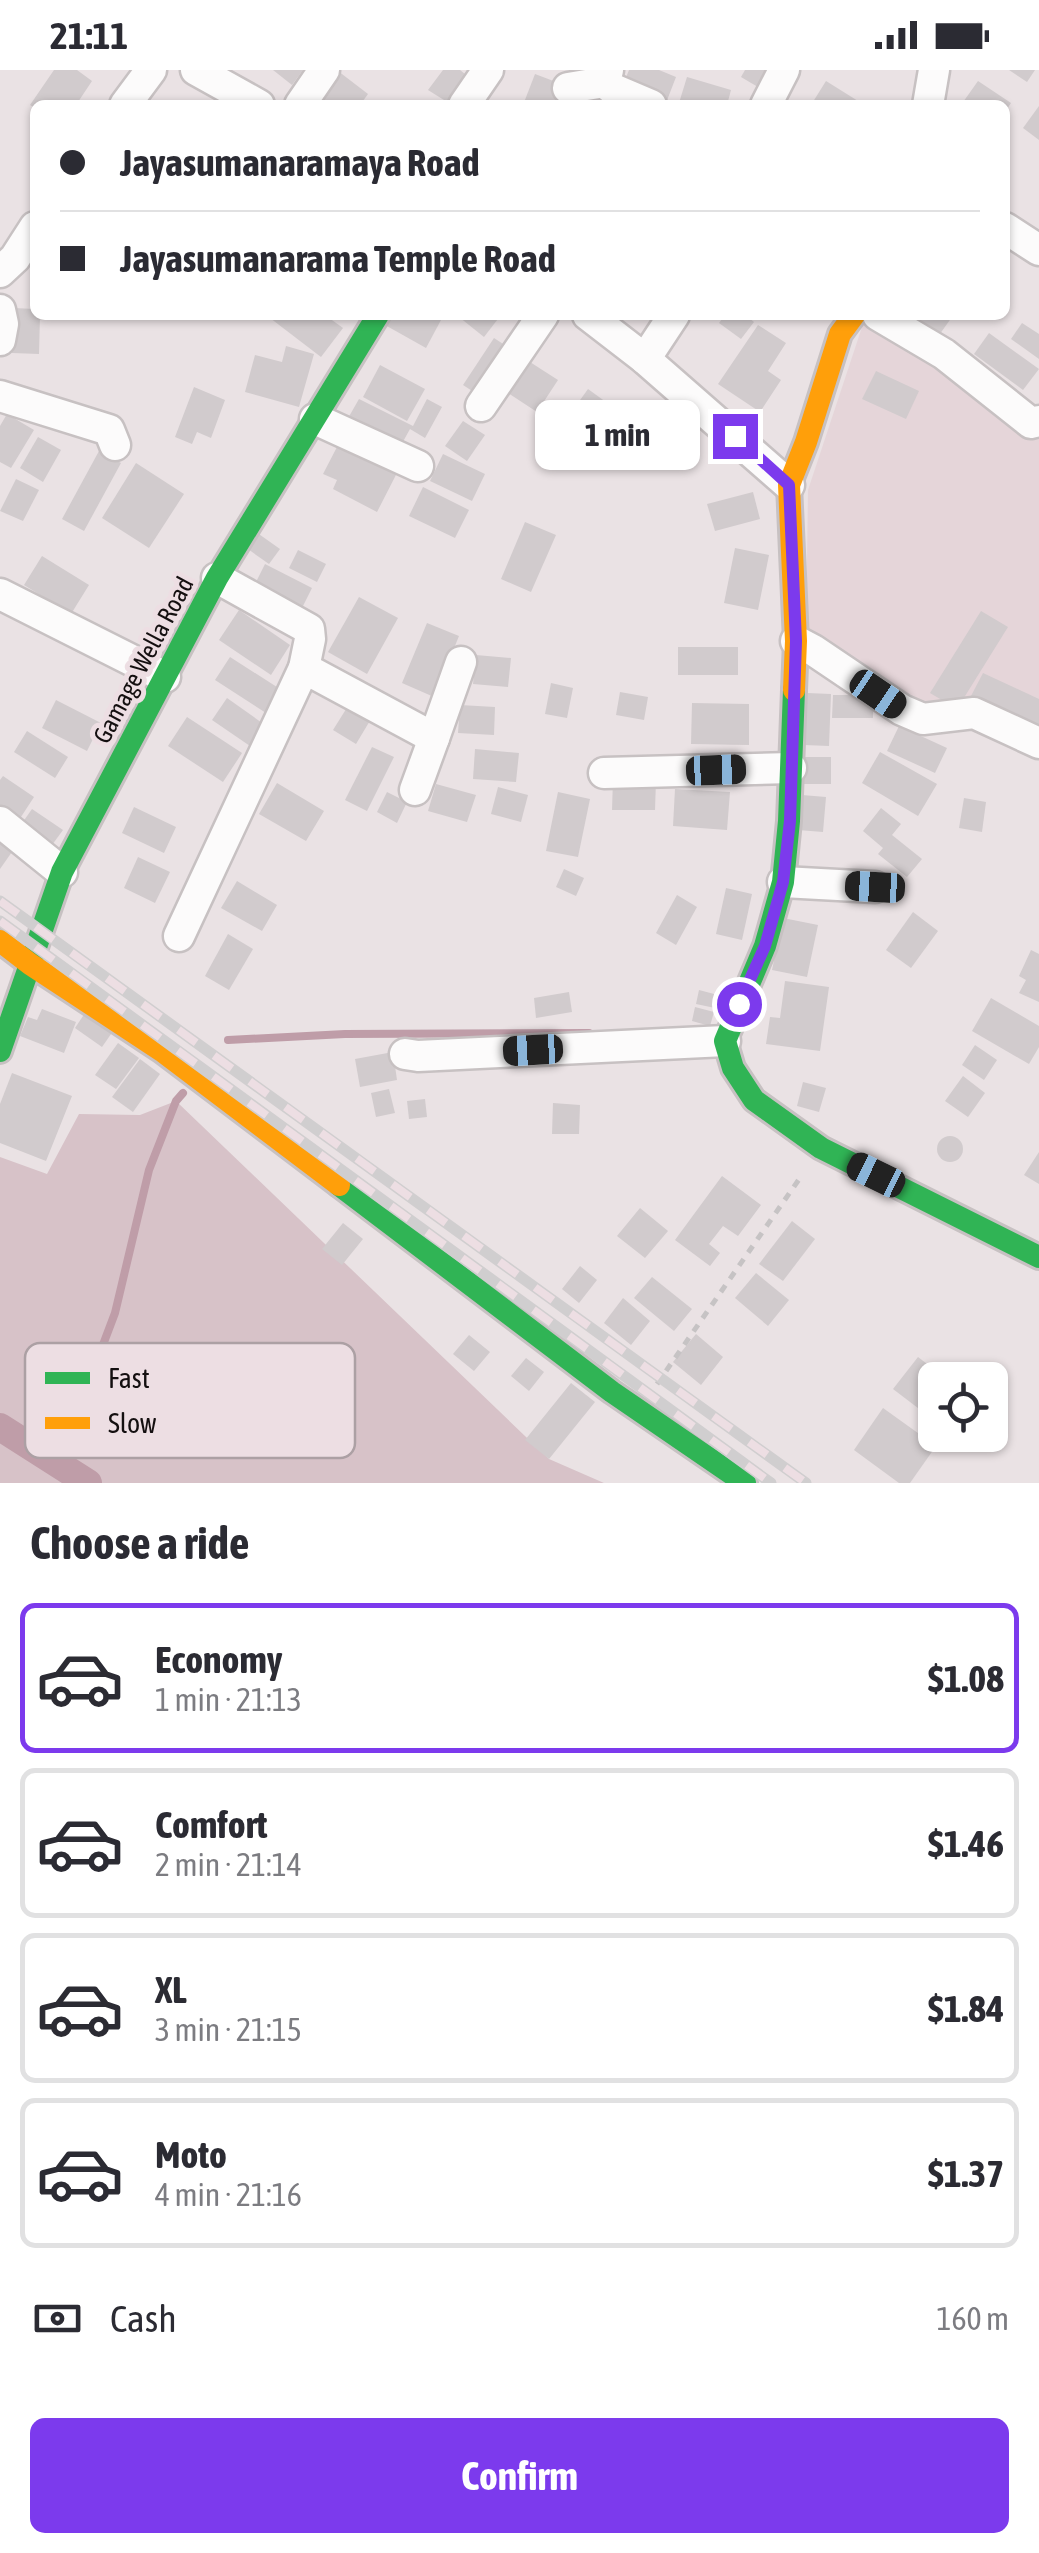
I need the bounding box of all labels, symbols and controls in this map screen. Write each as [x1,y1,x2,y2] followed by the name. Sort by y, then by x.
[50,14,128,57] text: 21:11
[120,141,480,184] text: Jayasumanaramaya Road
[120,237,556,280] text: Jayasumanarama Temple Road
[535,401,700,471] callout: 1 min
[713,414,758,459] route end
[585,416,650,453] text: 1 min
[87,572,199,748] street label: Gamage Wella Road
[845,665,911,723] car
[685,754,747,786] car
[844,870,906,904] car
[717,982,762,1027] route start
[502,1033,564,1067] car
[842,1148,910,1202] car
[25,1343,355,1458] legend
[108,1362,150,1394] text: Fast
[918,1362,1008,1452] map controls
[918,1362,1008,1452] button: locate
[108,1407,157,1439] text: Slow
[30,1517,249,1569] text: Choose a ride
[35,1633,125,1723] icon: car
[155,1638,282,1681] text: Economy
[928,1657,1004,1700] text: $1.08
[155,1681,302,1718] text: 1 min · 21:13
[35,1798,125,1888] icon: car
[155,1803,267,1846] text: Comfort
[928,1822,1004,1865] text: $1.46
[155,1846,302,1883] text: 2 min · 21:14
[35,1963,125,2053] icon: car
[155,1968,187,2011] text: XL
[928,1987,1004,2030] text: $1.84
[155,2011,302,2048] text: 3 min · 21:15
[35,2128,125,2218] icon: car
[155,2133,227,2176] text: Moto
[928,2152,1004,2195] text: $1.37
[155,2176,302,2213] text: 4 min · 21:16
[30,2291,85,2346] icon: cash
[110,2297,177,2340] text: Cash
[936,2300,1009,2337] text: 160 m
[30,2418,1009,2533] button: Confirm

